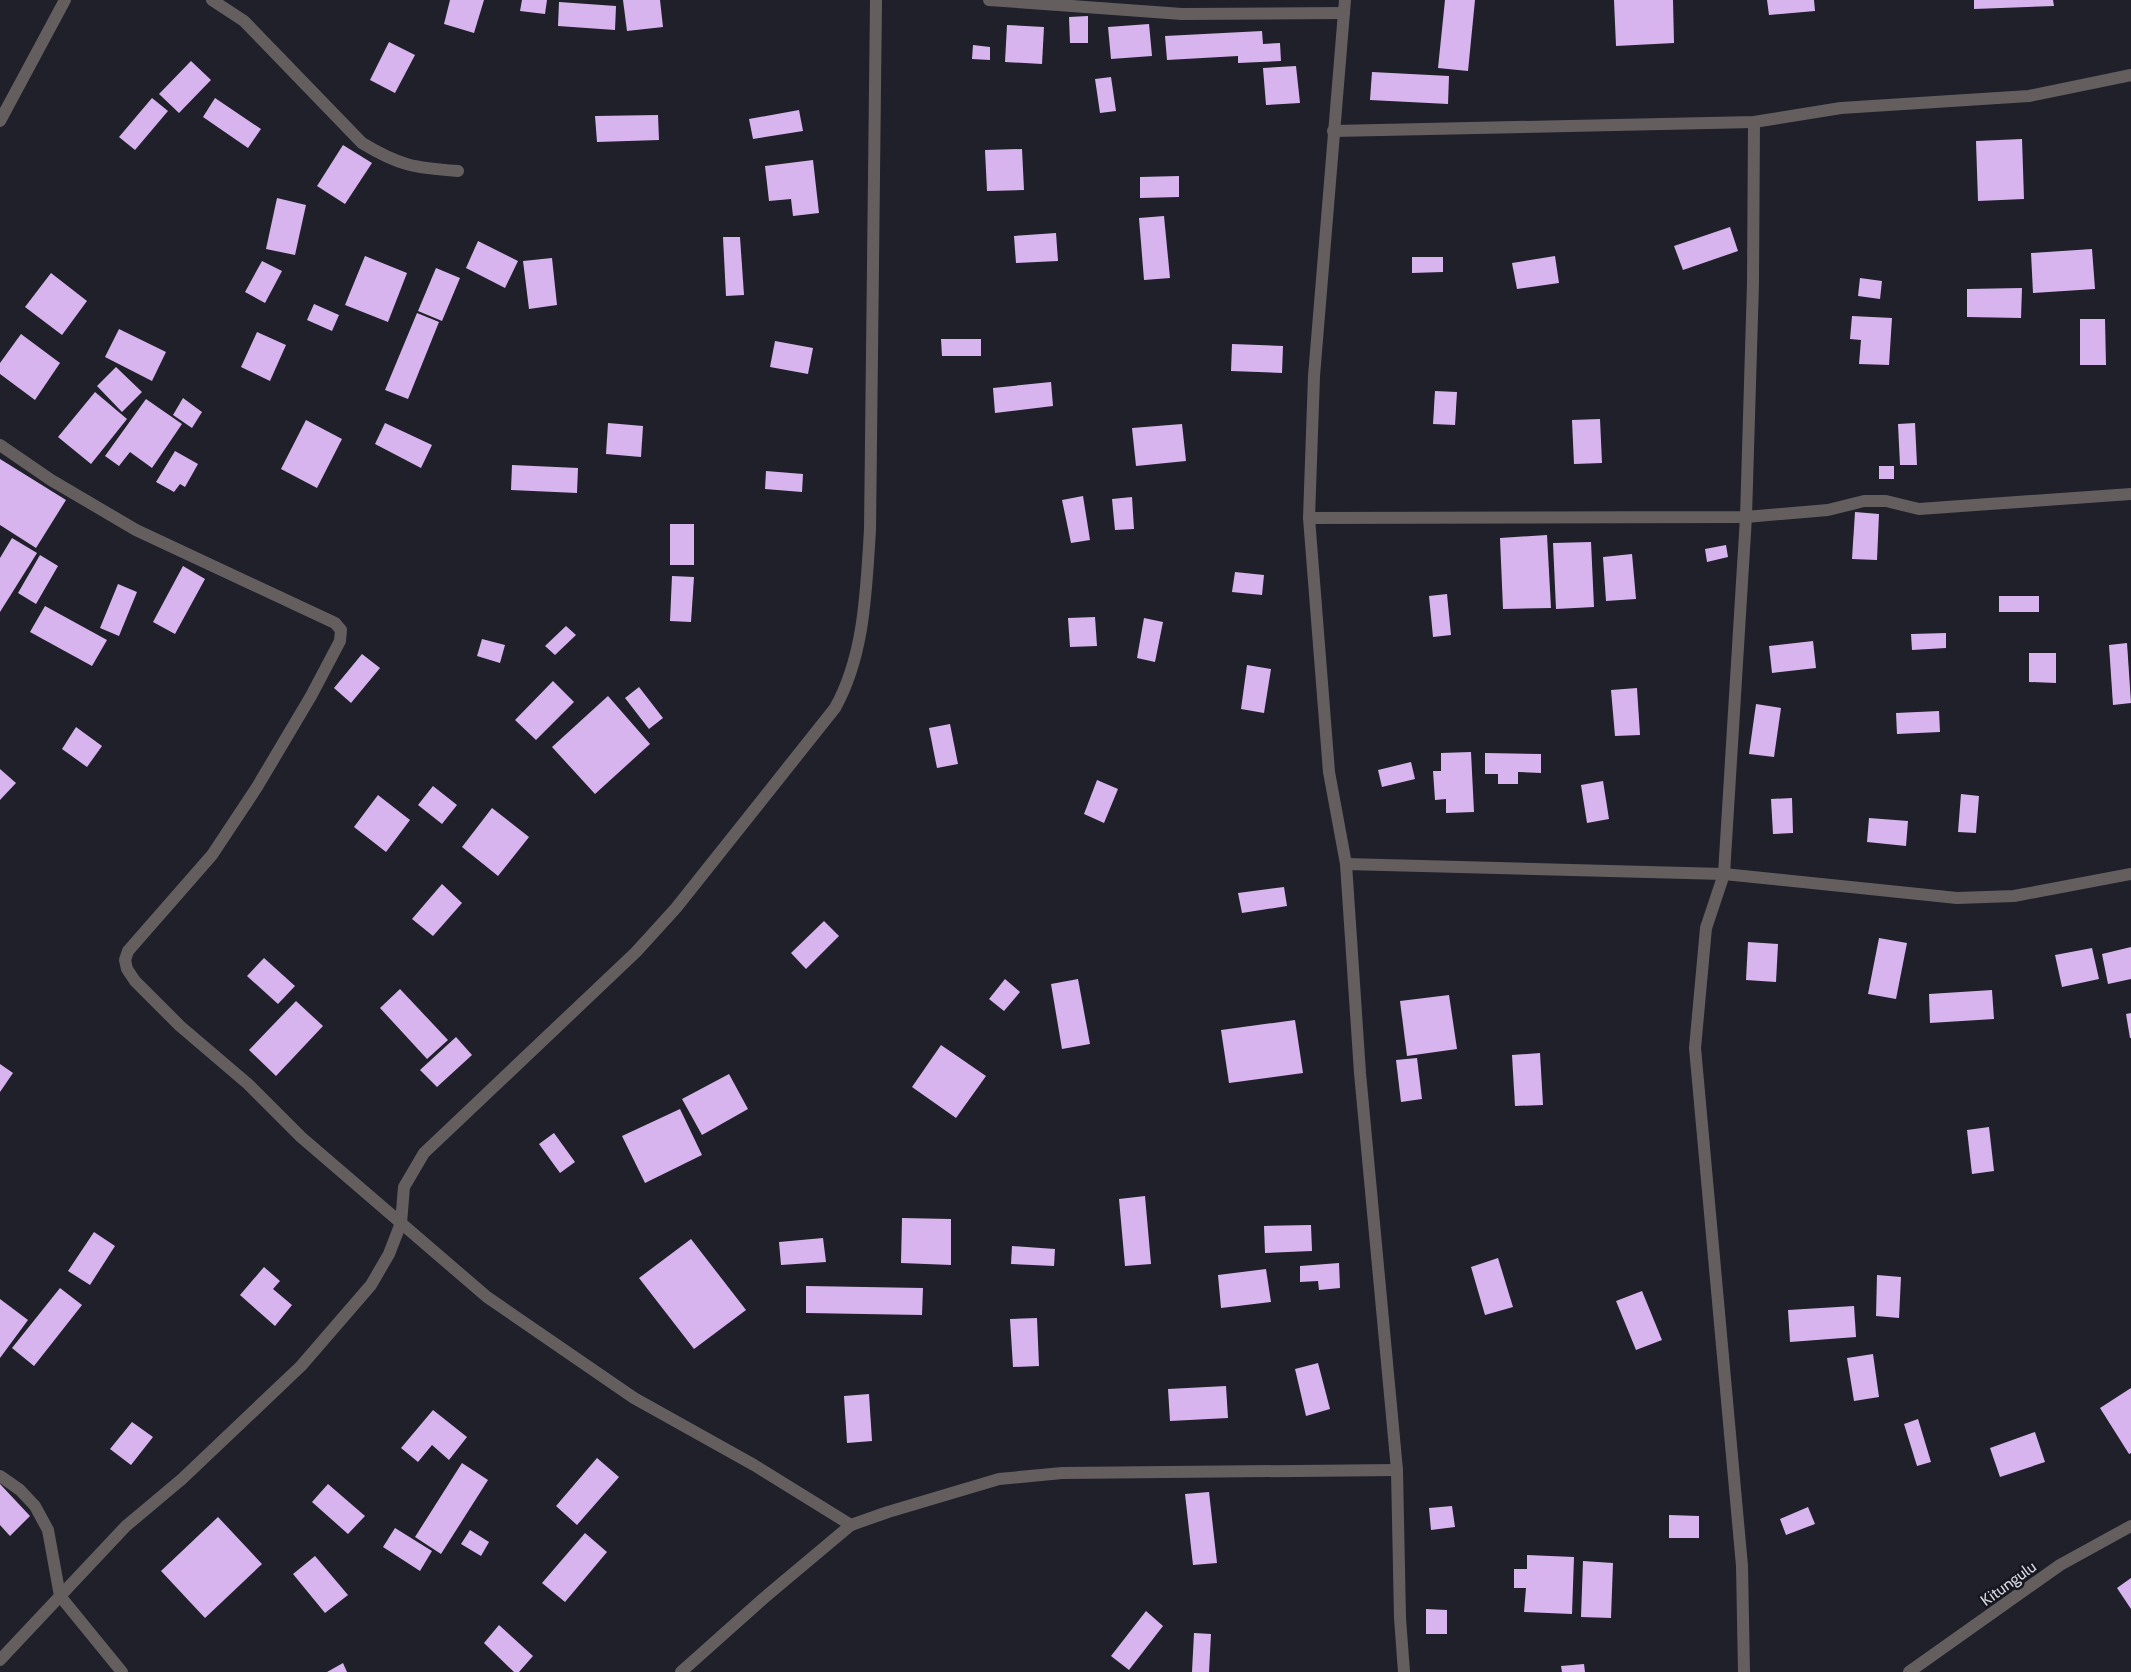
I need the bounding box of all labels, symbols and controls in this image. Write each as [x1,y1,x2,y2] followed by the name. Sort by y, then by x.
[1977,1557,2040,1610] street label: Kitungulu

